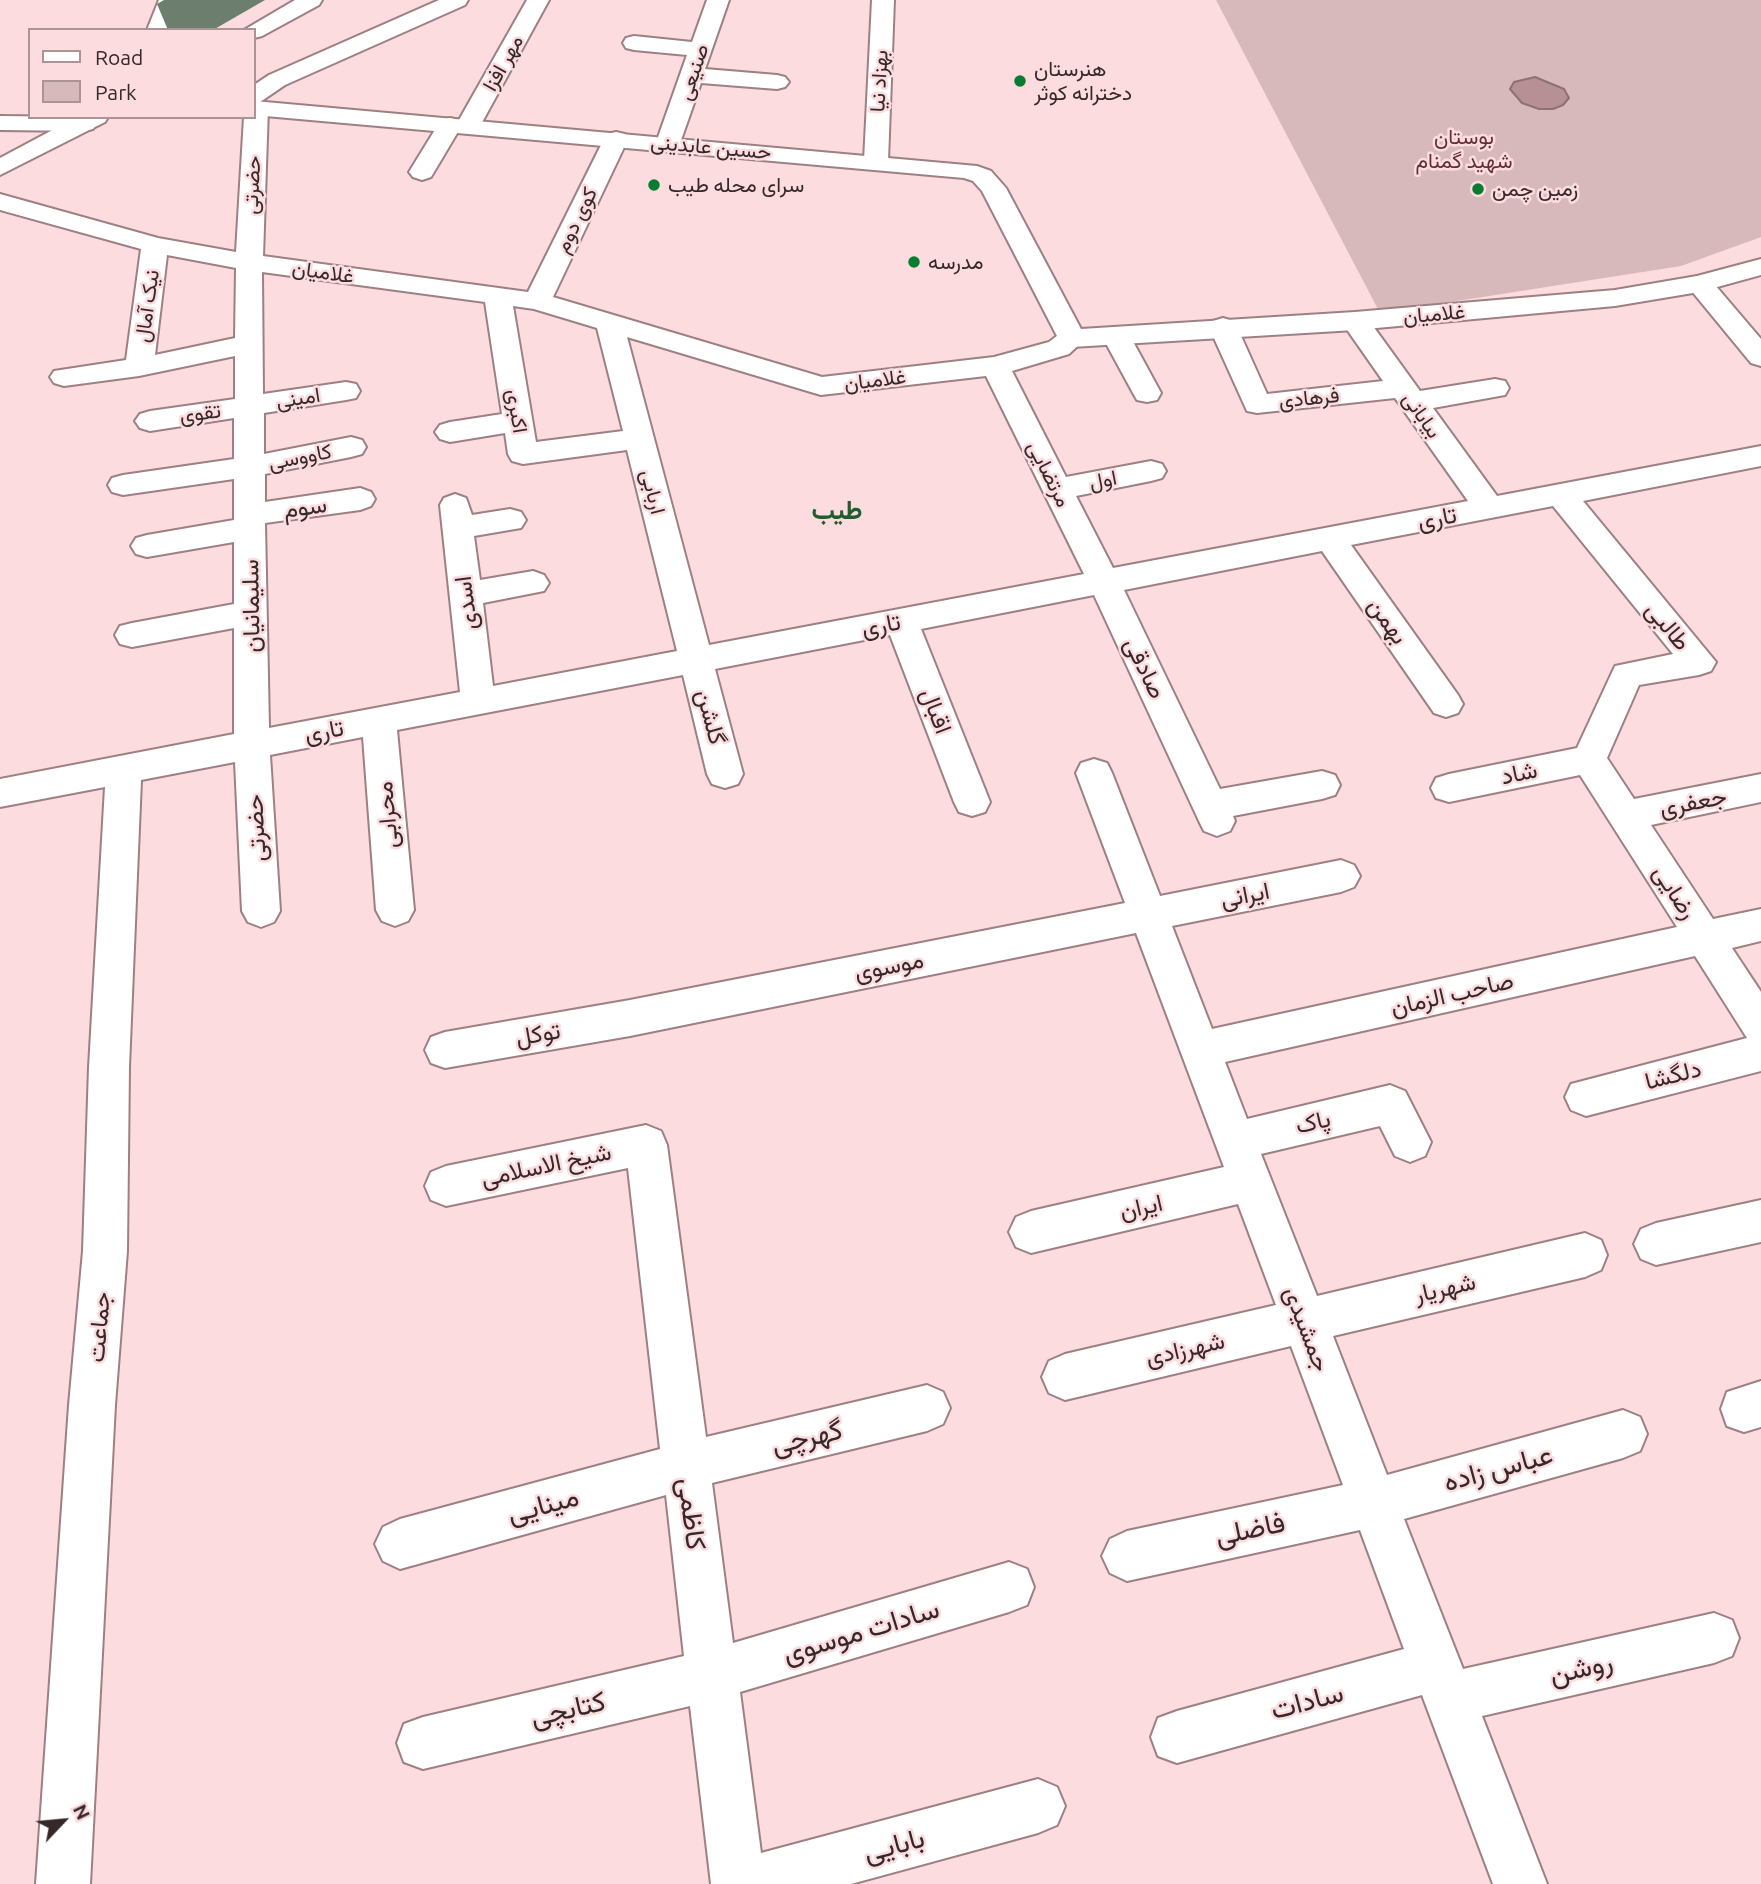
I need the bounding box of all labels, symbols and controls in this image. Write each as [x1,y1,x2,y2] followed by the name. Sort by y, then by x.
[28,28,256,119] legend
[477,30,529,96] street label: مهر افزا
[672,41,714,103] street label: صنیعی
[95,45,143,69] text: Road
[865,49,893,113] street label: بهزاد نیا
[1034,56,1132,106] place label: هنرستان دخترانه کوثر
[1012,73,1028,89] marker: هنرستان دخترانه کوثر
[95,80,137,104] text: Park
[1415,124,1513,174] park label: بوستان شهید گمنام
[650,129,772,165] street label: حسین عابدینی
[238,155,266,215] street label: حضرتی
[668,172,804,198] place label: سرای محله طیب
[1492,176,1578,202] place label: زمین چمن
[646,177,662,193] marker: سرای محله طیب
[1470,181,1486,197] marker: زمین چمن
[549,183,603,257] street label: کوی دوم
[928,249,983,275] place label: مدرسه
[906,254,922,270] marker: مدرسه
[290,255,356,289] street label: غلامیان
[129,268,165,344] street label: نیک آمال
[1402,299,1466,329] street label: غلامیان
[843,364,907,396] street label: غلامیان
[274,382,322,414] street label: امینی
[1277,382,1341,414] street label: فرهادی
[501,387,533,435] street label: اکبری
[1397,387,1447,443] street label: بیابانی
[178,398,222,428] street label: تقوی
[1022,437,1076,511] street label: مرتضایی
[266,439,334,475] street label: کاووسی
[1087,465,1119,495] street label: اول
[635,467,671,517] street label: اربابی
[281,490,329,524] street label: سوم
[811,494,863,526] district label: طیب
[1415,500,1459,536] street label: تاری
[236,559,266,653] street label: سلیمانیان
[448,574,484,632] street label: اسدی
[1362,592,1414,650] street label: بهمن
[1639,596,1697,656] street label: طالبی
[859,607,903,643] street label: تاری
[1118,633,1172,703] street label: صادقی
[914,684,958,738] street label: اقبال
[690,686,732,748] street label: گلشن
[302,713,346,749] street label: تاری
[1498,755,1540,791] street label: شاد
[370,780,404,850] street label: محرابی
[1657,781,1729,823] street label: جعفری
[240,794,272,862] street label: حضرتی
[1647,859,1703,925] street label: رضایی
[1218,876,1272,914] street label: ایرانی
[852,945,926,987] street label: موسوی
[1388,966,1516,1022] street label: صاحب الزمان
[513,1016,563,1052] street label: توکل
[1642,1054,1704,1096] street label: دلگشا
[1293,1104,1333,1140] street label: پاک
[478,1137,614,1193] street label: شیخ الاسلامی
[1117,1188,1165,1226] street label: ایران
[1411,1267,1479,1309] street label: شهریار
[1278,1283,1336,1375] street label: جمشیدی
[82,1290,116,1364] street label: جماعت
[1143,1326,1227,1372] street label: شهرزادی
[768,1413,846,1461] street label: گهرچی
[1440,1437,1556,1499] street label: عباس زاده
[671,1476,713,1552] street label: کاظمی
[504,1479,582,1531] street label: مینایی
[1212,1505,1288,1553] street label: فاضلی
[779,1591,943,1671] street label: سادات موسوی
[1546,1644,1616,1692] street label: روشن
[1267,1675,1347,1727] street label: سادات
[527,1684,609,1734] street label: کتابچی
[28,1786,98,1856] north arrow
[69,1801,95,1823] text: N
[860,1821,928,1869] street label: بابایی

